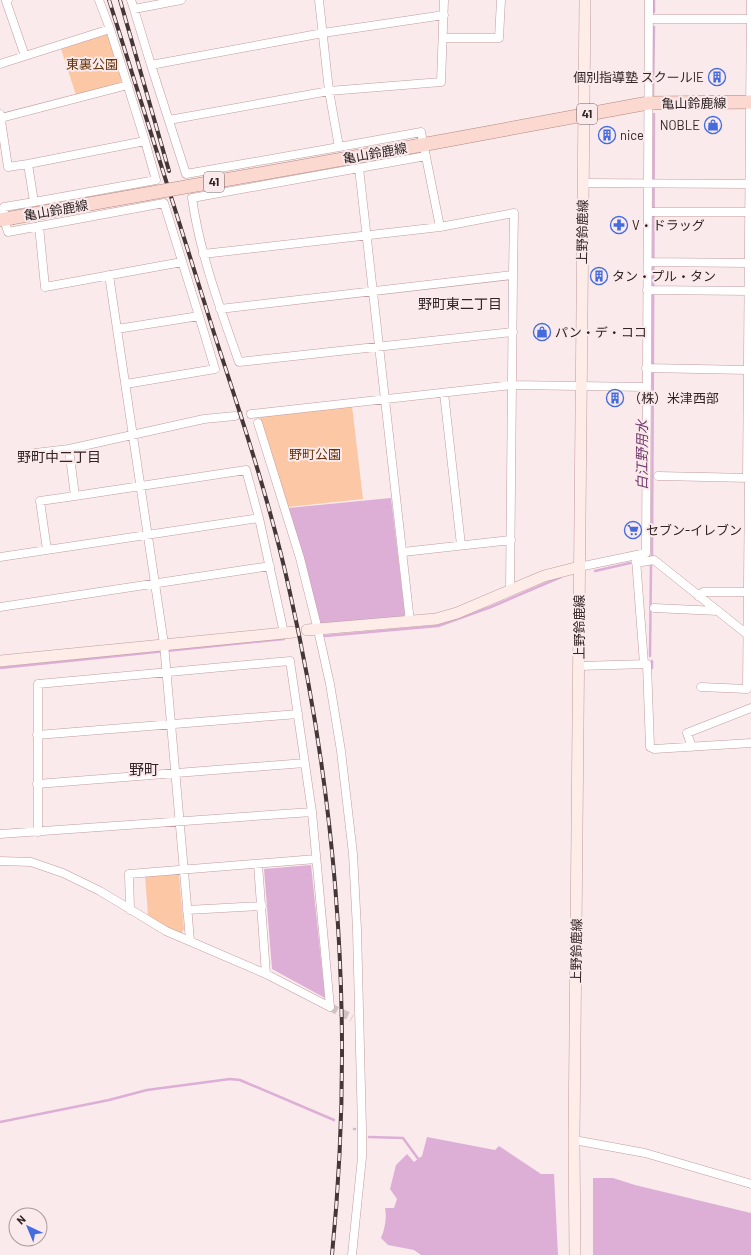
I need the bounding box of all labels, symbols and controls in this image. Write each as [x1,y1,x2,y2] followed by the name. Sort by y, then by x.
[66,56,118,72] park label: 東裏公園
[707,67,727,87] building icon: 個別指導塾 スクールIE
[573,69,704,85] place label: 個別指導塾 スクールIE
[661,94,727,112] street label: 亀山鈴鹿線
[577,104,597,124] road number: 41
[703,115,723,135] shop icon: NOBLE
[660,117,700,133] place label: NOBLE
[597,125,617,145] building icon: nice
[620,127,644,143] place label: nice
[342,139,408,167] street label: 亀山鈴鹿線
[204,172,224,192] road number: 41
[23,196,89,224] street label: 亀山鈴鹿線
[573,199,591,265] street label: 上野鈴鹿線
[609,215,629,235] pharmacy icon: V・ドラッグ
[632,217,705,233] place label: V・ドラッグ
[589,266,609,286] building icon: タン・プル・タン
[612,268,716,284] place label: タン・プル・タン
[418,295,502,312] district label: 野町東二丁目
[532,322,552,342] shop icon: パン・デ・ココ
[555,324,647,340] place label: パン・デ・ココ
[605,388,625,408] building icon: （株）米津西部
[628,390,719,406] place label: （株）米津西部
[633,418,650,490] water label: 白江野用水
[289,446,341,462] park label: 野町公園
[17,448,101,465] district label: 野町中二丁目
[623,520,643,540] supermarket icon: セブン-イレブン
[646,522,742,538] place label: セブン-イレブン
[571,594,587,660] street label: 上野鈴鹿線
[129,760,159,778] district label: 野町
[567,918,585,984] street label: 上野鈴鹿線
[8,1207,48,1247] north arrow
[14,1212,28,1227] text: N

